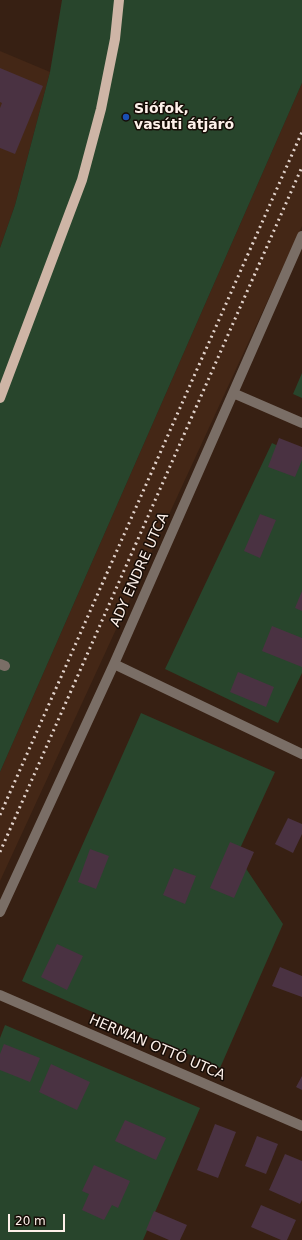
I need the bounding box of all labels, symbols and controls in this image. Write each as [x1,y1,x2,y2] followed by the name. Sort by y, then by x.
[134,101,234,134] place label: Siófok, vasúti átjáró
[121,112,131,122] marker: Siófok, vasúti átjáró
[107,510,173,630] street label: ADY ENDRE UTCA
[86,1012,228,1084] street label: HERMAN OTTÓ UTCA
[10,1206,67,1232] scale bar
[15,1214,46,1228] text: 20 m

